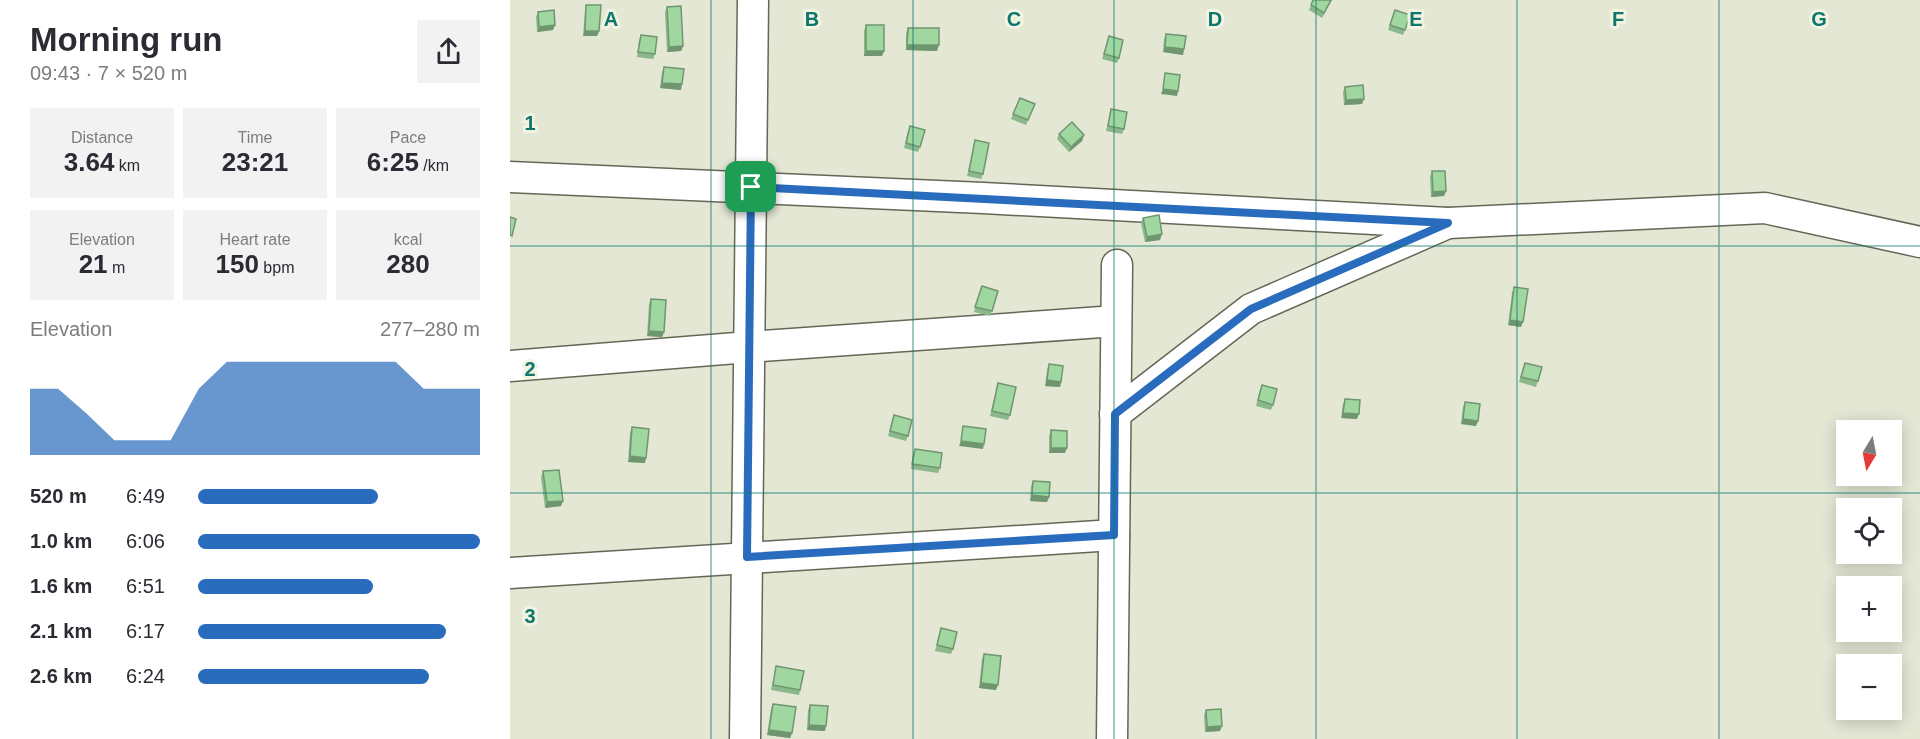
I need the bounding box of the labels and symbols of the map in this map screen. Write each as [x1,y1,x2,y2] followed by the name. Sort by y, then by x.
[604,8,618,30] text: A
[805,8,819,30] text: B
[1007,8,1021,30] text: C
[1208,8,1222,30] text: D
[1409,8,1423,30] text: E
[1612,8,1624,30] text: F
[1811,8,1827,30] text: G
[524,112,536,134] text: 1
[725,161,776,212] pin
[524,358,536,380] text: 2
[1836,420,1902,486] north arrow
[524,605,536,627] text: 3

